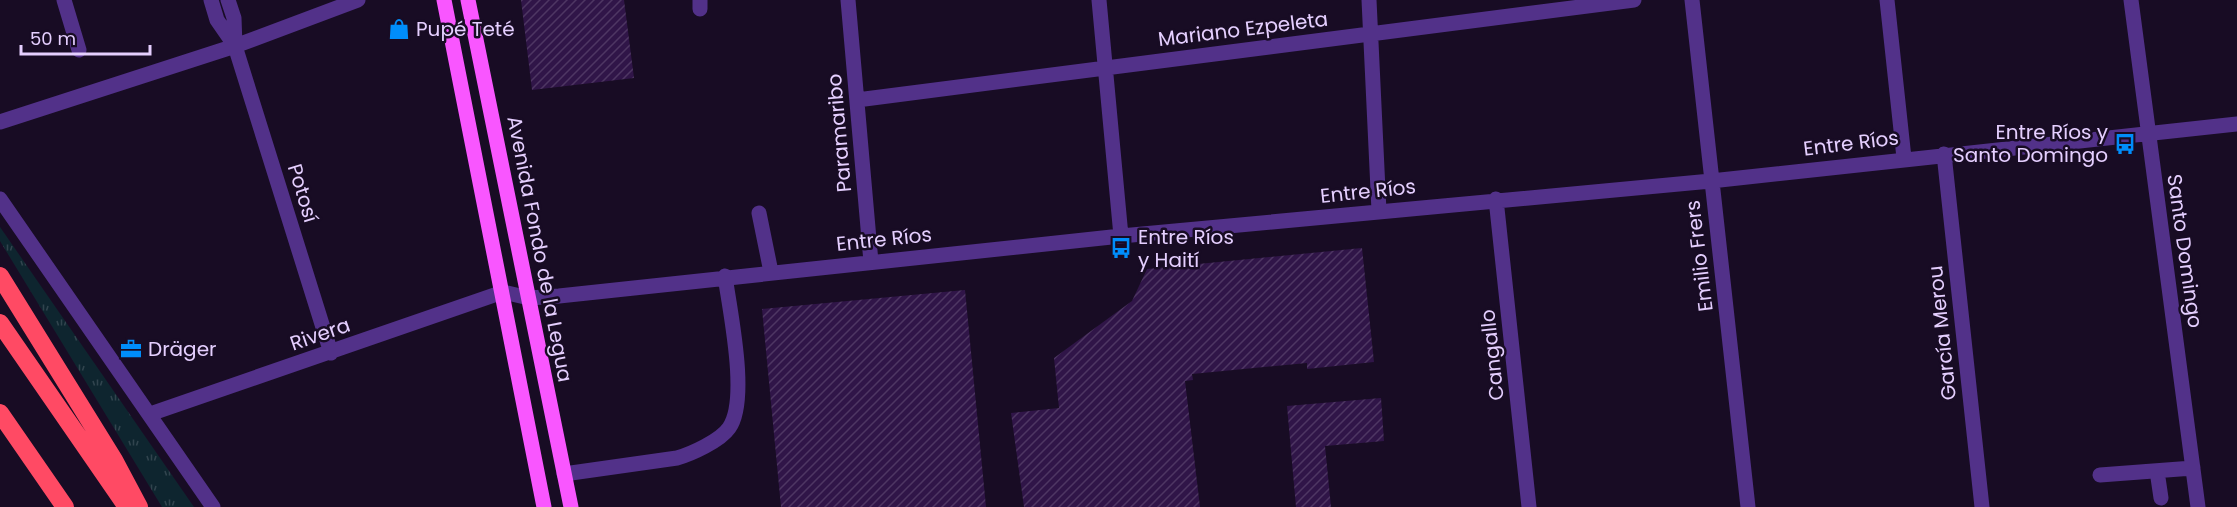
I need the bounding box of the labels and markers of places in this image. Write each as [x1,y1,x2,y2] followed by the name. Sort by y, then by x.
[416,15,515,43] place label: Pupé Teté
[387,17,411,41] shop icon: Pupé Teté
[1953,118,2108,169] place label: Entre Ríos y Santo Domingo
[2113,132,2137,156] bus stop icon: Entre Ríos y Santo Domingo
[1138,223,1234,274] place label: Entre Ríos y Haití
[1109,236,1133,260] bus stop icon: Entre Ríos y Haití
[148,335,217,363] place label: Dräger
[119,337,143,361] office icon: Dräger

